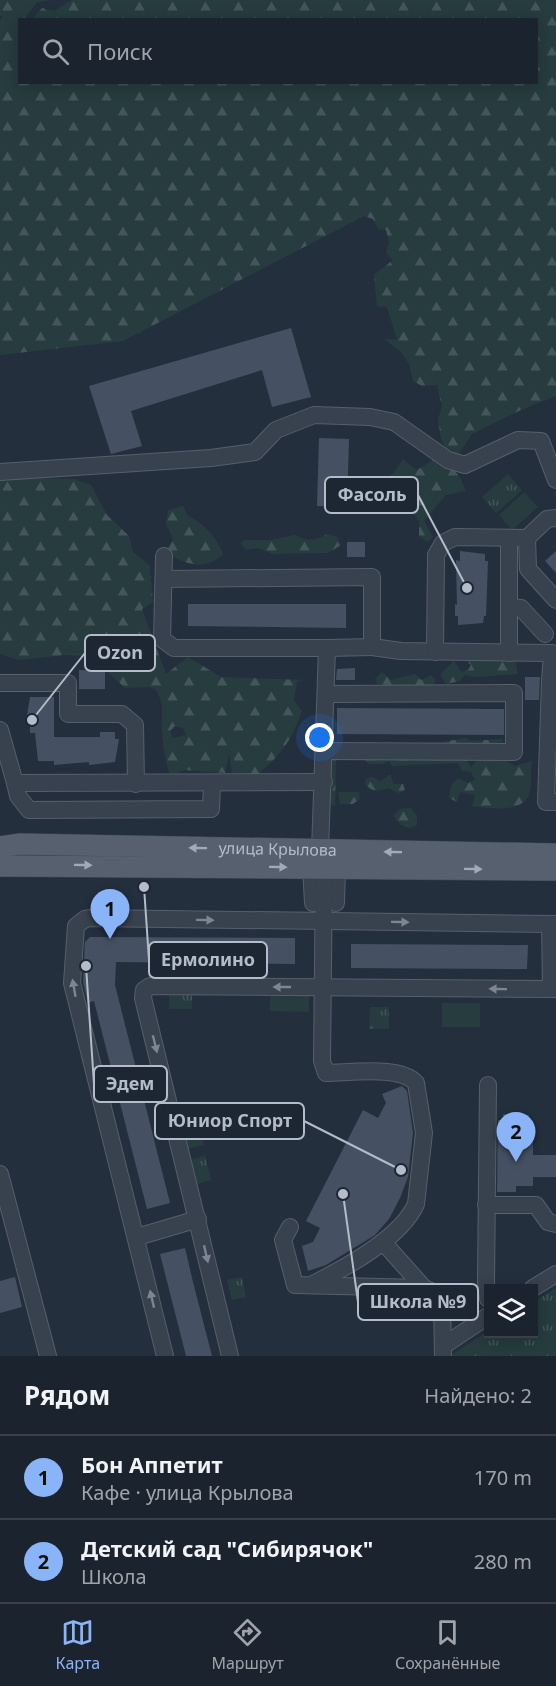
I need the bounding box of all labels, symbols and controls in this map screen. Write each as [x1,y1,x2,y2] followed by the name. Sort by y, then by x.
[18,18,538,84] search box
[39,35,72,68] icon: search
[87,36,152,66] text: Поиск
[325,477,418,513] callout: Фасоль
[337,482,407,506] text: Фасоль
[85,635,155,671] callout: Ozon
[97,640,143,664] text: Ozon
[305,723,334,752] your location
[218,837,337,861] street label: улица Крылова
[188,844,207,853] one-way arrow
[383,847,402,857] one-way arrow
[73,860,92,870] one-way arrow
[268,862,287,872] one-way arrow
[463,864,482,874] one-way arrow
[90,890,130,939] pin: 1
[196,915,215,924] one-way arrow
[391,917,410,927] one-way arrow
[149,942,267,978] callout: Ермолино
[161,947,255,971] text: Ермолино
[69,978,78,997] one-way arrow
[272,982,291,992] one-way arrow
[488,984,507,993] one-way arrow
[150,1035,160,1053] one-way arrow
[94,1066,167,1102] callout: Эдем
[106,1071,154,1095] text: Эдем
[155,1103,304,1139] callout: Юниор Спорт
[168,1108,292,1132] text: Юниор Спорт
[496,1112,536,1162] pin: 2
[202,1245,212,1263] one-way arrow
[358,1284,478,1320] callout: Школа №9
[484,1284,538,1338] map controls
[484,1284,538,1338] button: layers
[370,1289,466,1313] text: Школа №9
[146,1290,156,1308] one-way arrow
[24,1377,110,1413] text: Рядом
[424,1382,532,1409] text: Найдено: 2
[81,1449,223,1479] text: Бон Аппетит
[38,1464,49,1491] text: 1
[474,1464,532,1491] text: 170 m
[81,1479,294,1506] text: Кафе · улица Крылова
[81,1533,373,1563] text: Детский сад "Сибирячок"
[38,1548,49,1575] text: 2
[474,1548,532,1575] text: 280 m
[81,1563,147,1590] text: Школа
[56,1616,100,1674] tab: Карта
[211,1616,284,1674] tab: Маршрут
[395,1616,500,1674] tab: Сохранённые

